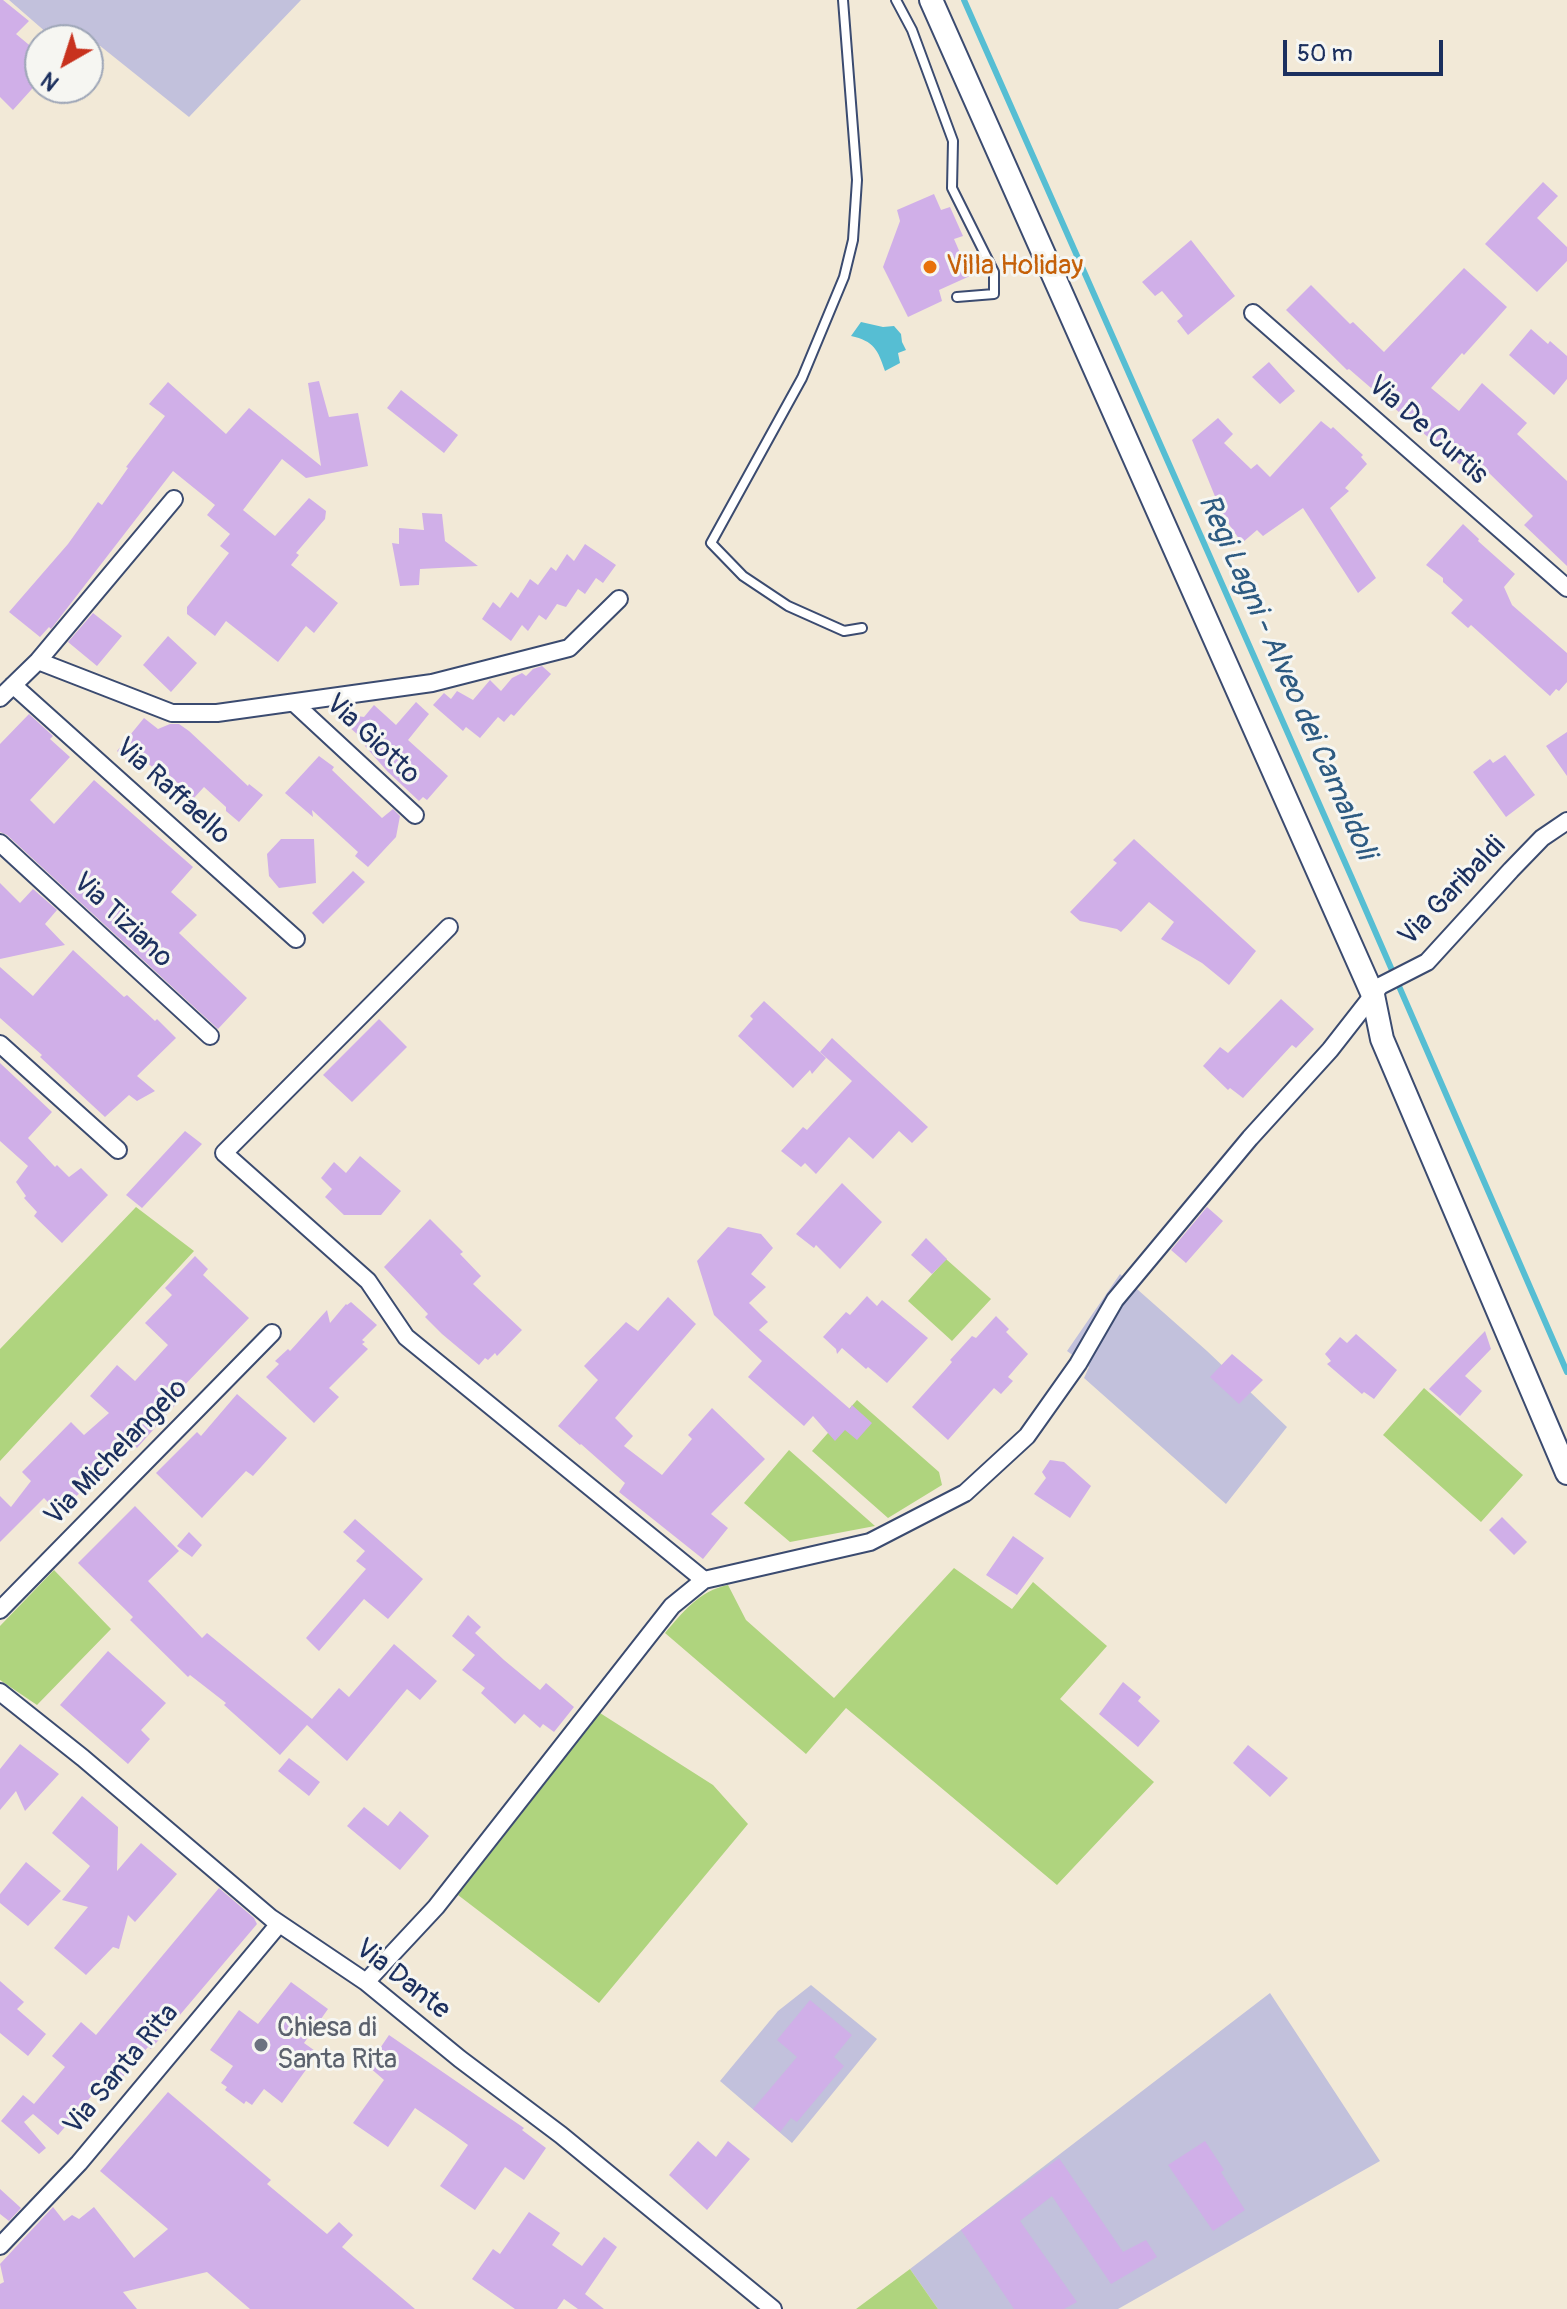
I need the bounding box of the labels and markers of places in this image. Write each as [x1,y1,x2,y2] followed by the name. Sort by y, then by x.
[946,250,1083,284] place label: Villa Holiday
[921,258,939,276] marker: Villa Holiday
[277,2012,397,2078] place label: Chiesa di Santa Rita
[252,2036,270,2054] marker: Chiesa di Santa Rita

